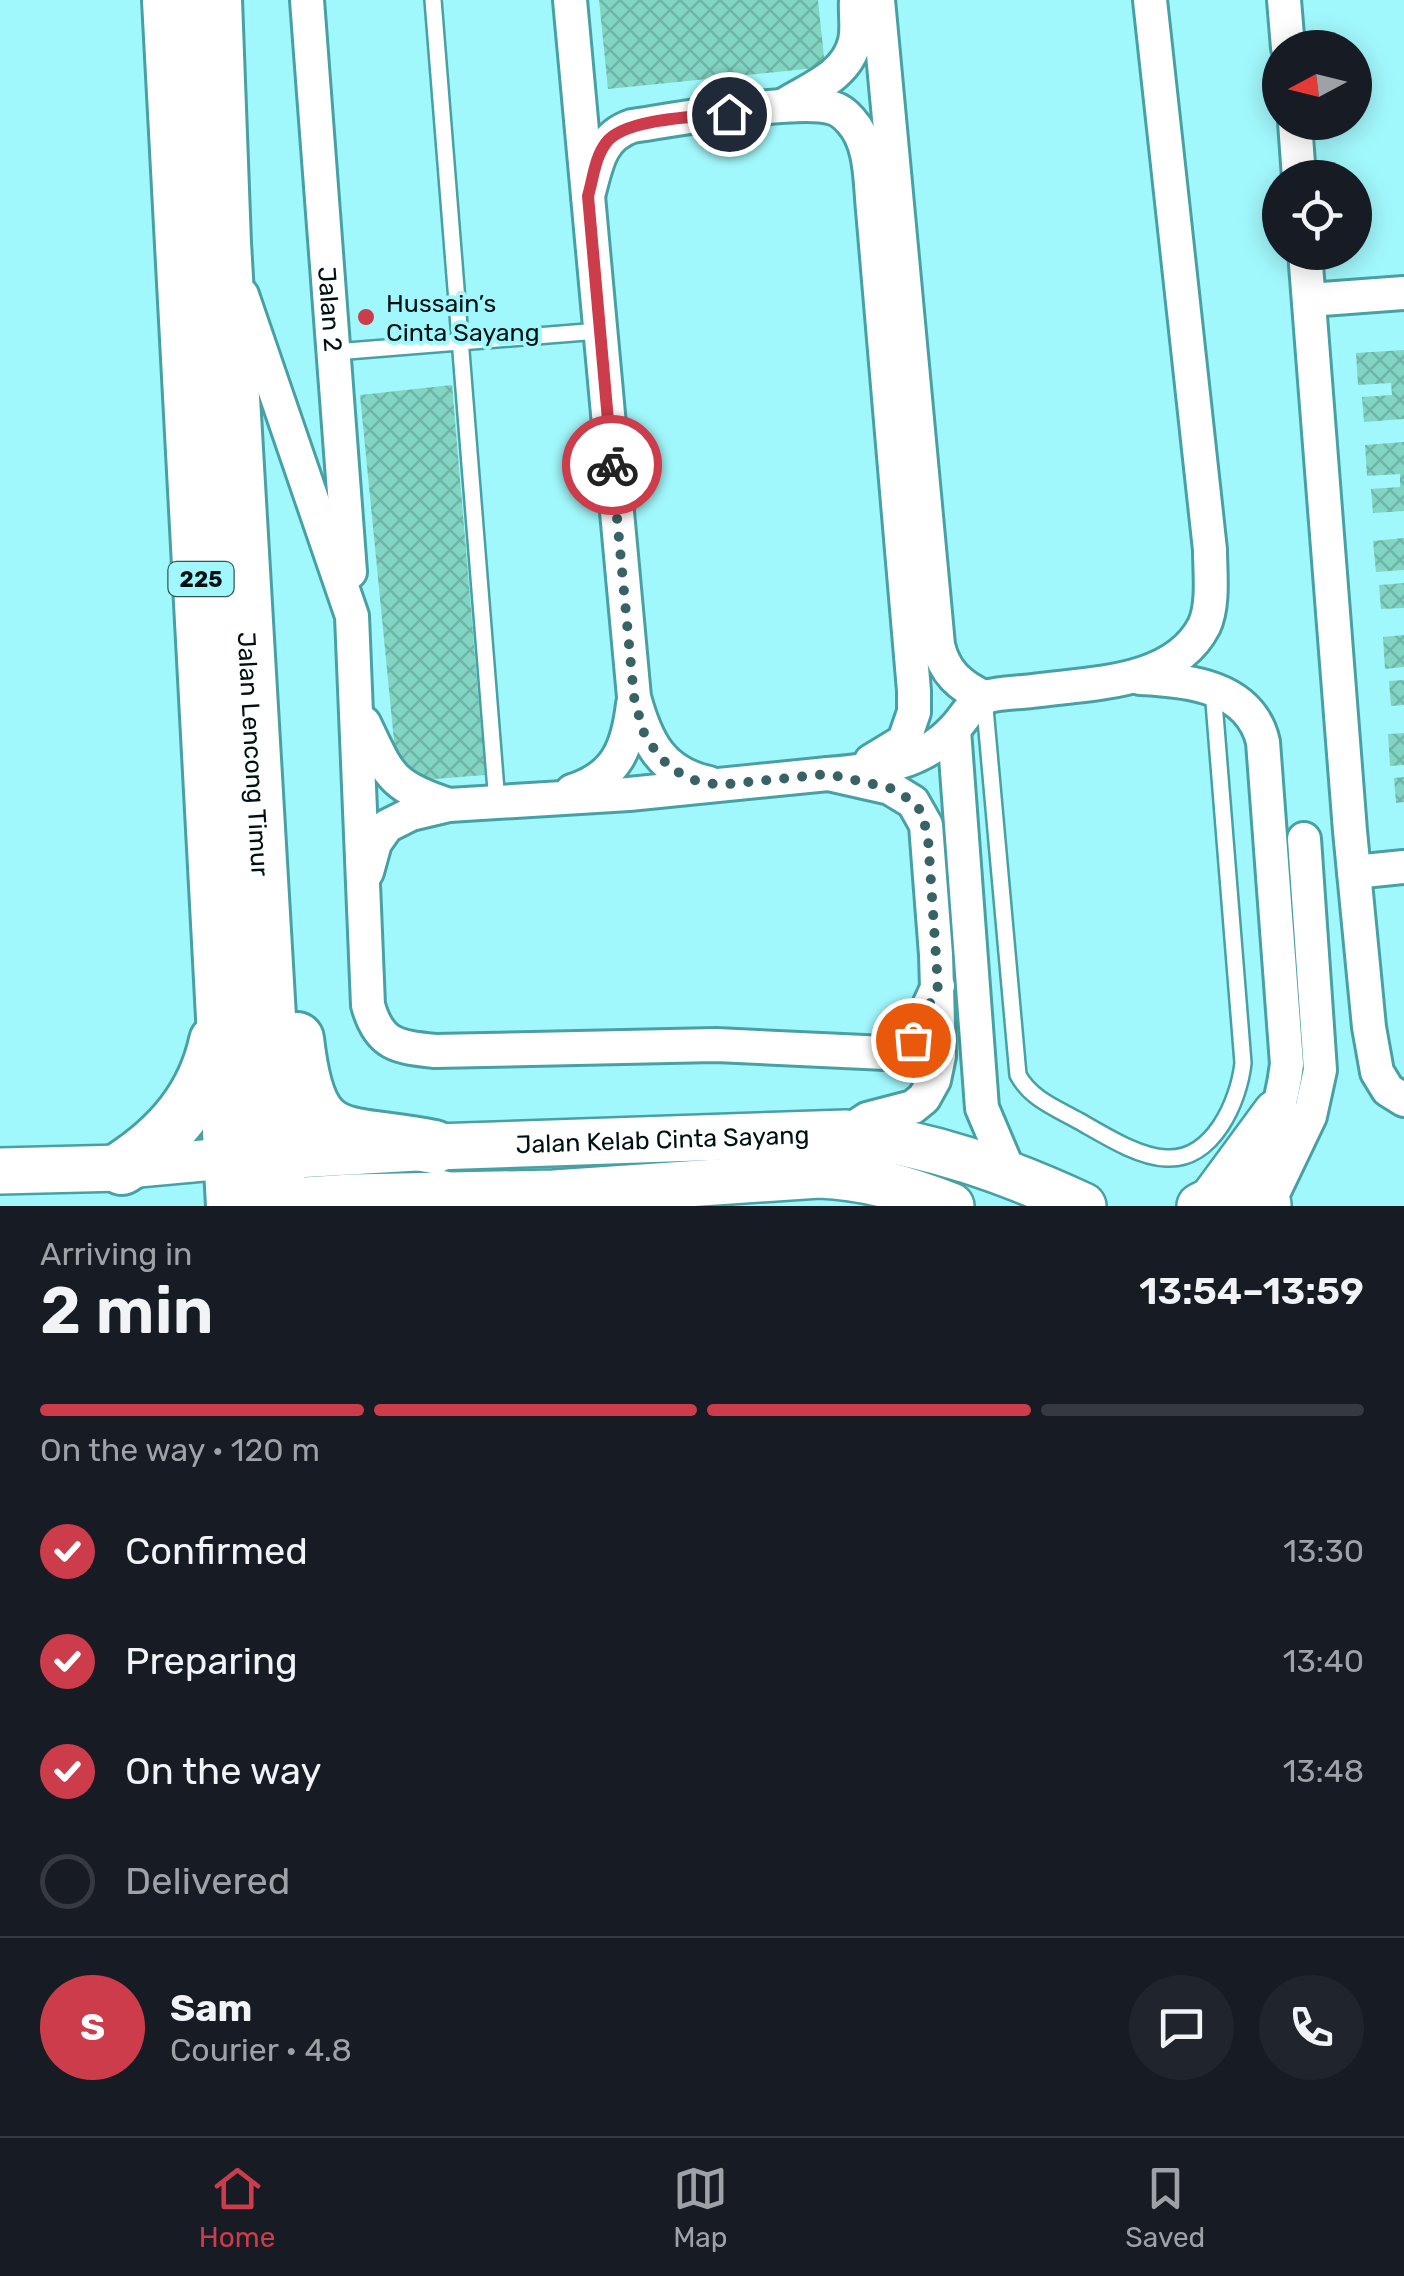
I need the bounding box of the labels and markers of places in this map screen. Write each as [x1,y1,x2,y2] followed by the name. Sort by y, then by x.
[687,72,772,157] pin
[386,289,540,347] place label: Hussain’s Cinta Sayang
[355,306,377,328] marker: Hussain’s Cinta Sayang
[871,998,956,1083] pin

